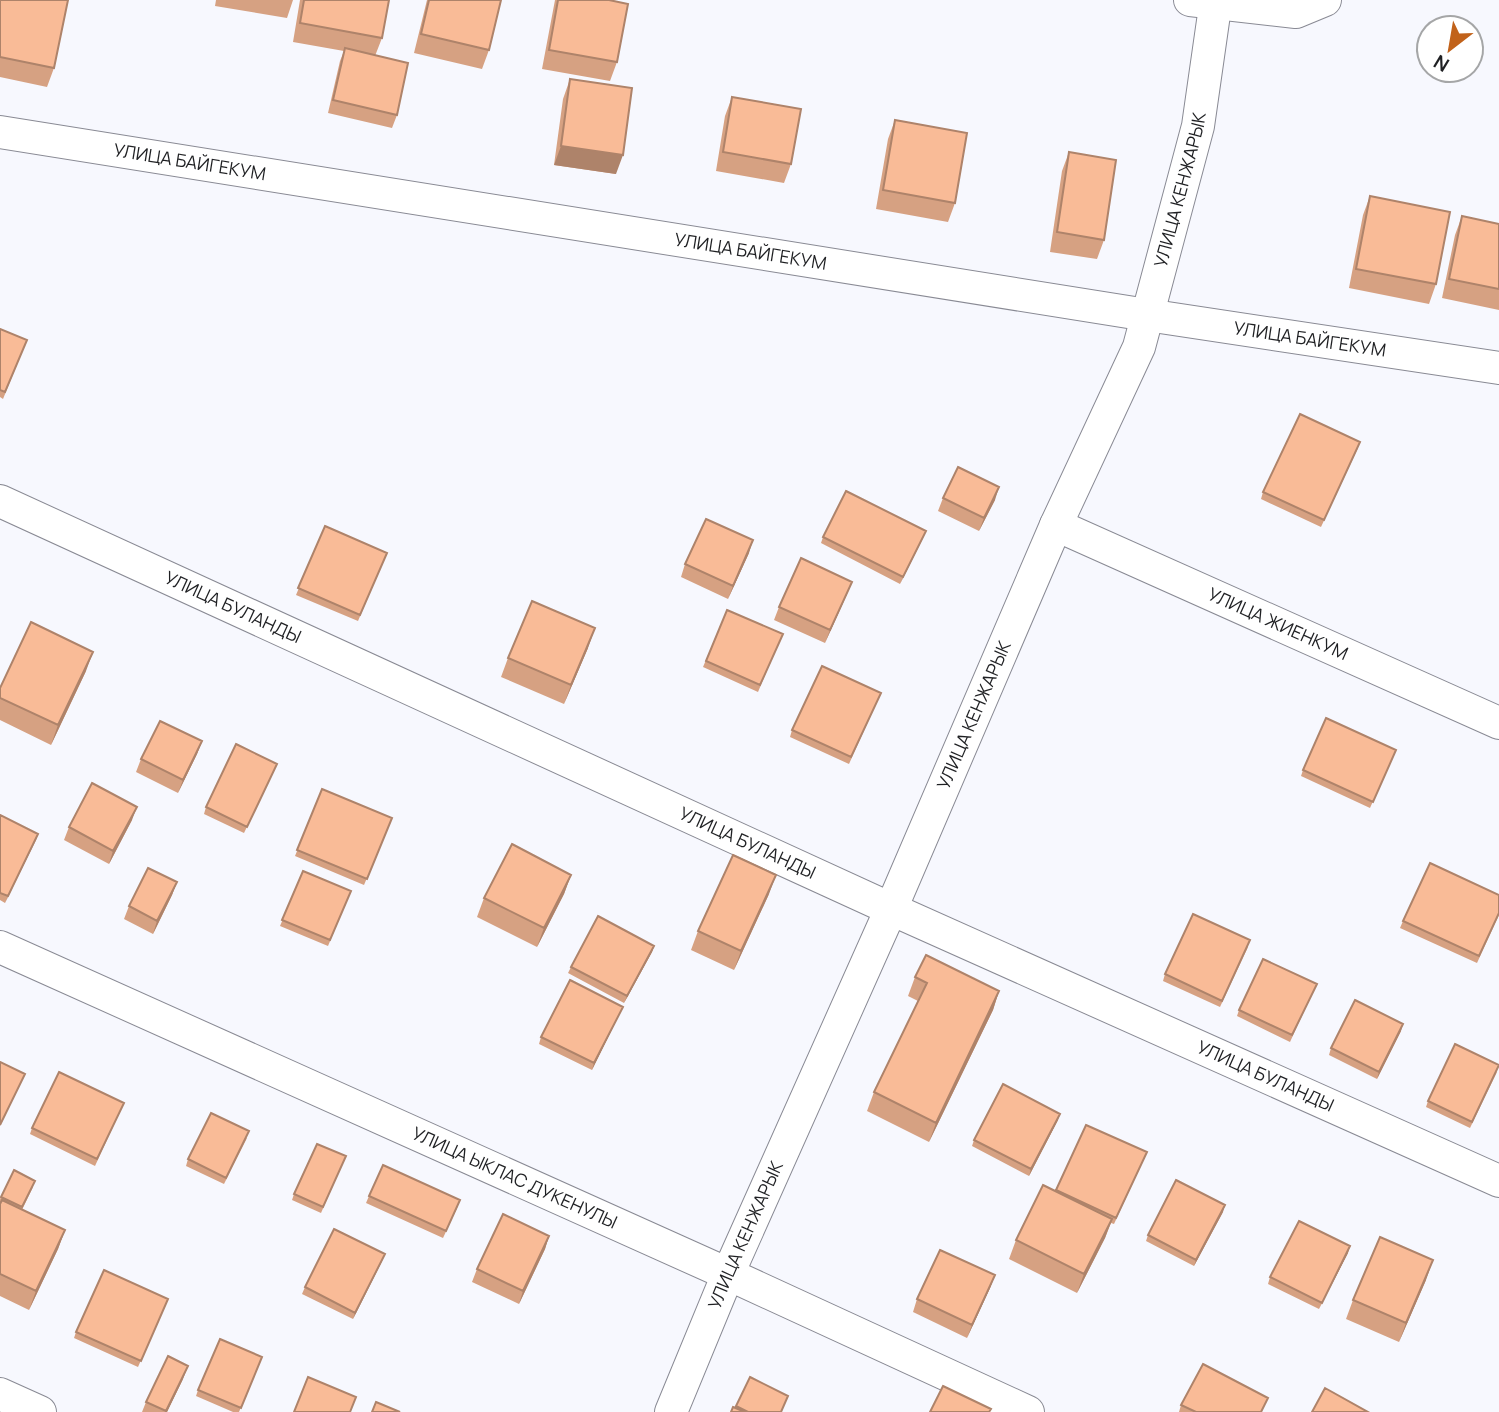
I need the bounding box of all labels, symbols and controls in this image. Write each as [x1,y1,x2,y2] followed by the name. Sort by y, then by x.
[1415,14,1485,84] north arrow
[1429,49,1454,78] text: N
[1148,110,1211,270] street label: УЛИЦА КЕНЖАРЫК
[112,137,268,185] street label: УЛИЦА БАЙГЕКУМ
[673,227,829,275] street label: УЛИЦА БАЙГЕКУМ
[1232,315,1388,362] street label: УЛИЦА БАЙГЕКУМ
[161,565,305,648] street label: УЛИЦА БУЛАНДЫ
[1205,582,1352,665] street label: УЛИЦА ЖИЕНКУМ
[931,637,1016,793] street label: УЛИЦА КЕНЖАРЫК
[676,801,820,884] street label: УЛИЦА БУЛАНДЫ
[1193,1034,1338,1117] street label: УЛИЦА БУЛАНДЫ
[409,1121,621,1234] street label: УЛИЦА ЫКЛАС ДУКЕНУЛЫ
[702,1157,788,1312] street label: УЛИЦА КЕНЖАРЫК

